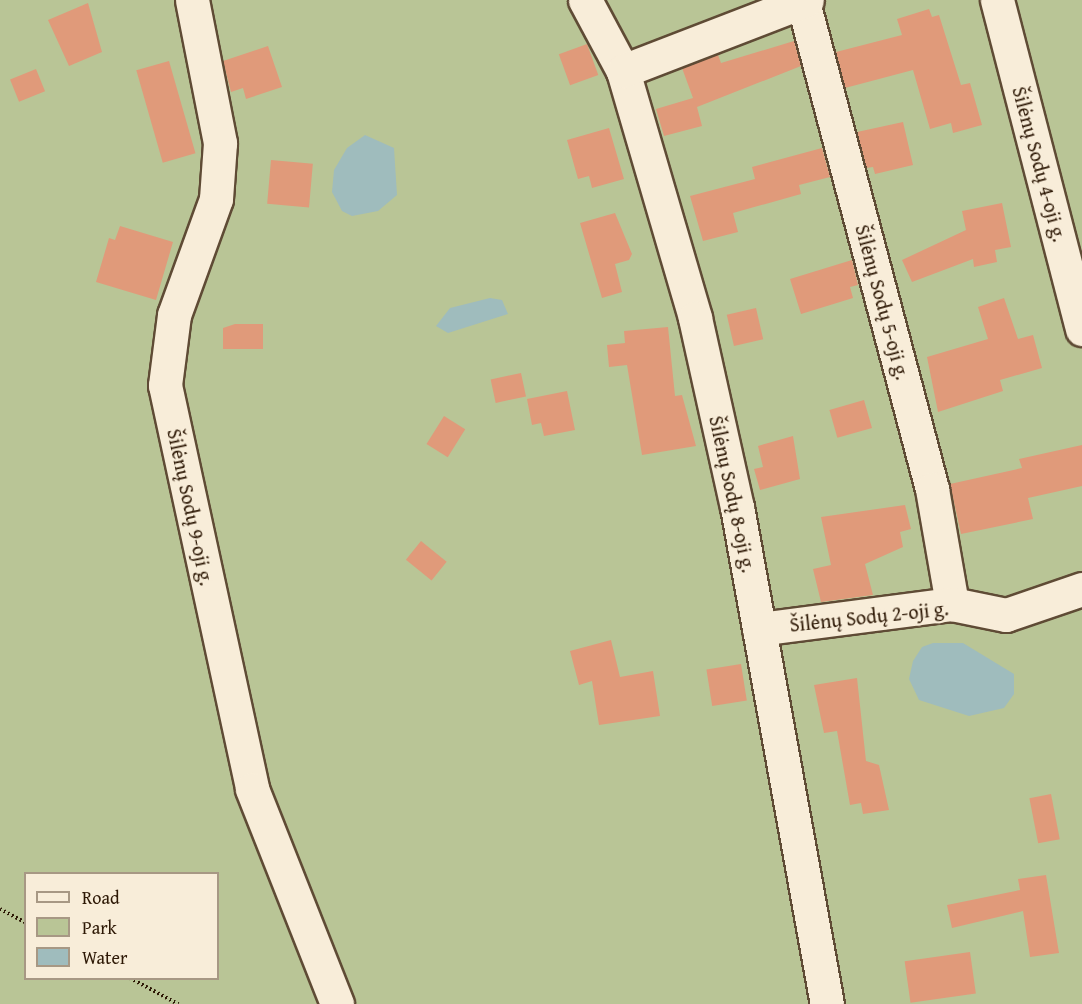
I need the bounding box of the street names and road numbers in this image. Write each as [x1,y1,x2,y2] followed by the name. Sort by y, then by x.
[1008,84,1072,244] street label: Šilėnų Sodų 4-oji g.
[851,222,915,382] street label: Šilėnų Sodų 5-oji g.
[705,413,761,575] street label: Šilėnų Sodų 8-oji g.
[163,426,219,588] street label: Šilėnų Sodų 9-oji g.
[788,596,950,636] street label: Šilėnų Sodų 2-oji g.

